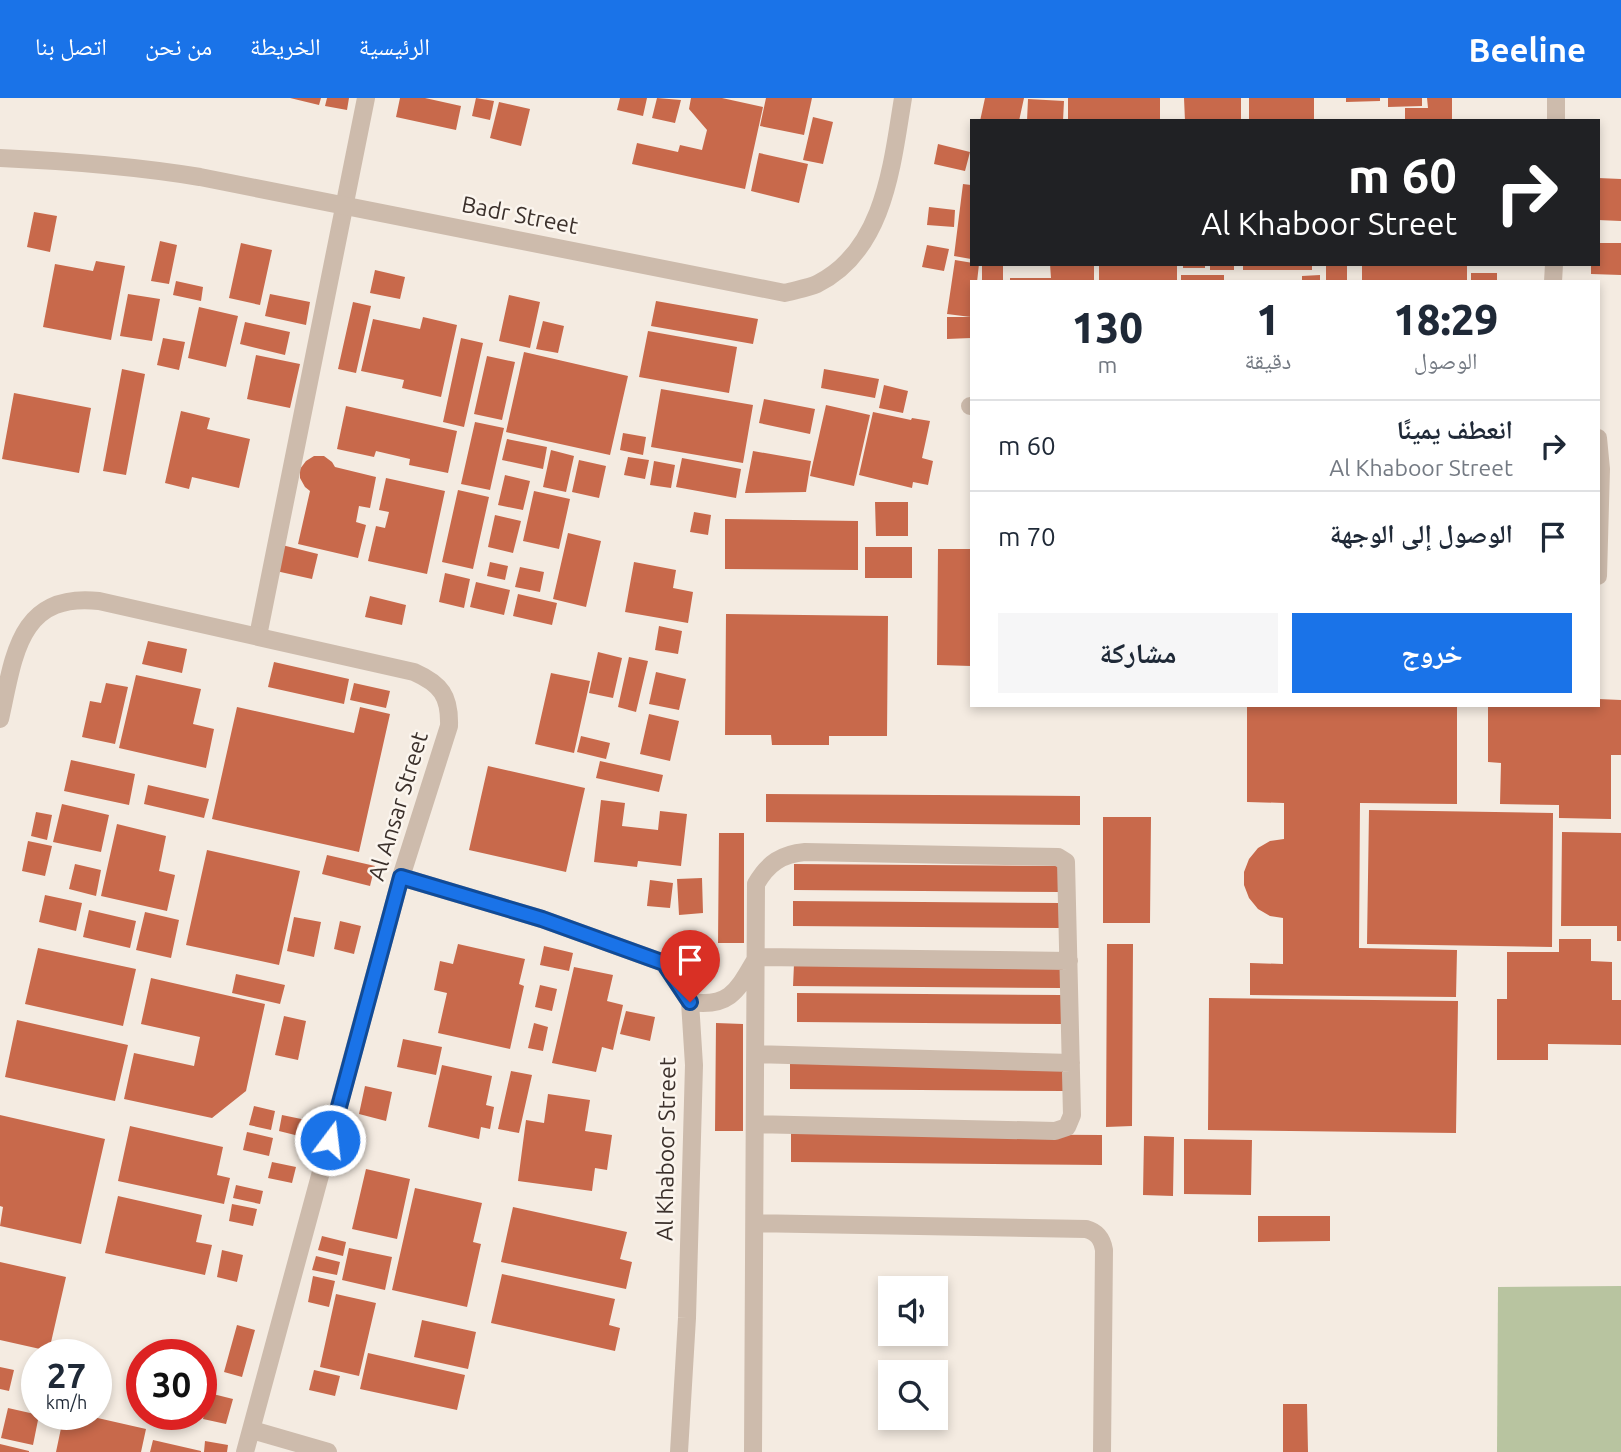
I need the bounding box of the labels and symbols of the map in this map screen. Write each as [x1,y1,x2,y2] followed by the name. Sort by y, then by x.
[460,191,580,238] street label: Badr Street
[363,728,432,883] street label: Al Ansar Street
[660,930,720,1002] pin
[651,1057,680,1241] street label: Al Khaboor Street
[293,1103,367,1177] position arrow
[126,1339,217,1430] speed limit sign: 30

